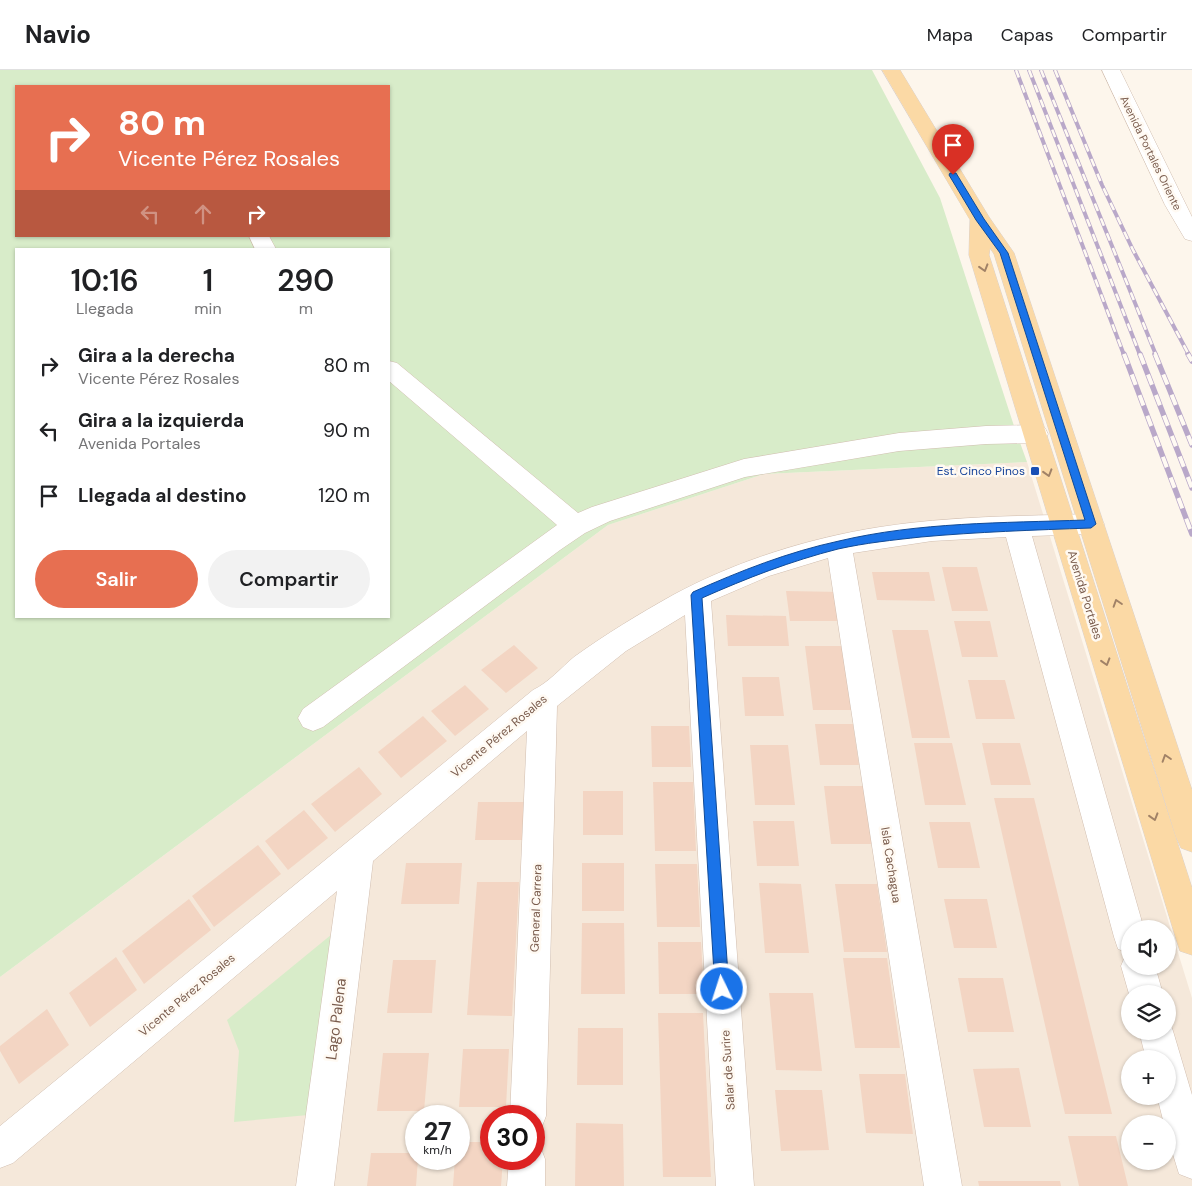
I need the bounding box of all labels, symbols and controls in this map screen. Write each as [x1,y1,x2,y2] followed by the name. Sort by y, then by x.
[25,19,91,50] text: Navio
[927,23,973,47] text: Mapa
[1001,23,1054,47] text: Capas
[1082,23,1167,47] text: Compartir
[1117,93,1185,213] street label: Avenida Portales Oriente
[118,100,206,146] text: 80 m
[35,105,100,170] icon: right
[932,124,974,175] pin
[939,131,967,159] icon: arrive
[118,144,340,173] text: Vicente Pérez Rosales
[136,200,164,228] icon: left
[189,200,217,228] icon: ahead
[242,200,270,228] icon: right
[71,261,139,300] text: 10:16
[203,261,213,300] text: 1
[277,261,334,300] text: 290
[978,264,988,272] one-way arrow
[76,298,133,319] text: Llegada
[194,298,222,319] text: min
[299,298,313,319] text: m
[78,343,235,368] text: Gira a la derecha
[35,352,63,380] icon: right
[323,353,370,378] text: 80 m
[78,368,240,389] text: Vicente Pérez Rosales
[78,408,244,433] text: Gira a la izquierda
[35,417,63,445] icon: left
[323,418,370,443] text: 90 m
[78,433,201,454] text: Avenida Portales
[937,463,1025,479] place label: Est. Cinco Pinos
[1029,465,1041,477] marker: Est. Cinco Pinos
[1042,469,1052,477] one-way arrow
[35,482,63,510] icon: arrive
[78,483,247,508] text: Llegada al destino
[318,483,370,508] text: 120 m
[1064,549,1106,641] street label: Avenida Portales
[35,550,198,608] button: Salir
[208,550,370,608] button: Compartir
[1112,599,1122,608] one-way arrow
[1101,657,1111,666] one-way arrow
[447,691,551,781] street label: Vicente Pérez Rosales
[1162,754,1172,762] one-way arrow
[1149,813,1159,821] one-way arrow
[877,826,905,904] street label: Isla Cachagua
[526,864,546,952] street label: General Carrera
[1121,920,1176,1170] map controls
[1121,920,1176,975] button: sound
[135,950,239,1040] street label: Vicente Pérez Rosales
[695,962,747,1014] position arrow
[321,977,351,1061] street label: Lago Palena
[1121,985,1176,1040] button: layers
[717,1029,739,1110] street label: Salar de Surire
[1121,1050,1176,1105] button: +
[480,1105,545,1170] speed limit sign: 30
[424,1115,451,1148] text: 27
[1121,1115,1176,1170] button: −
[423,1142,452,1158] text: km/h

